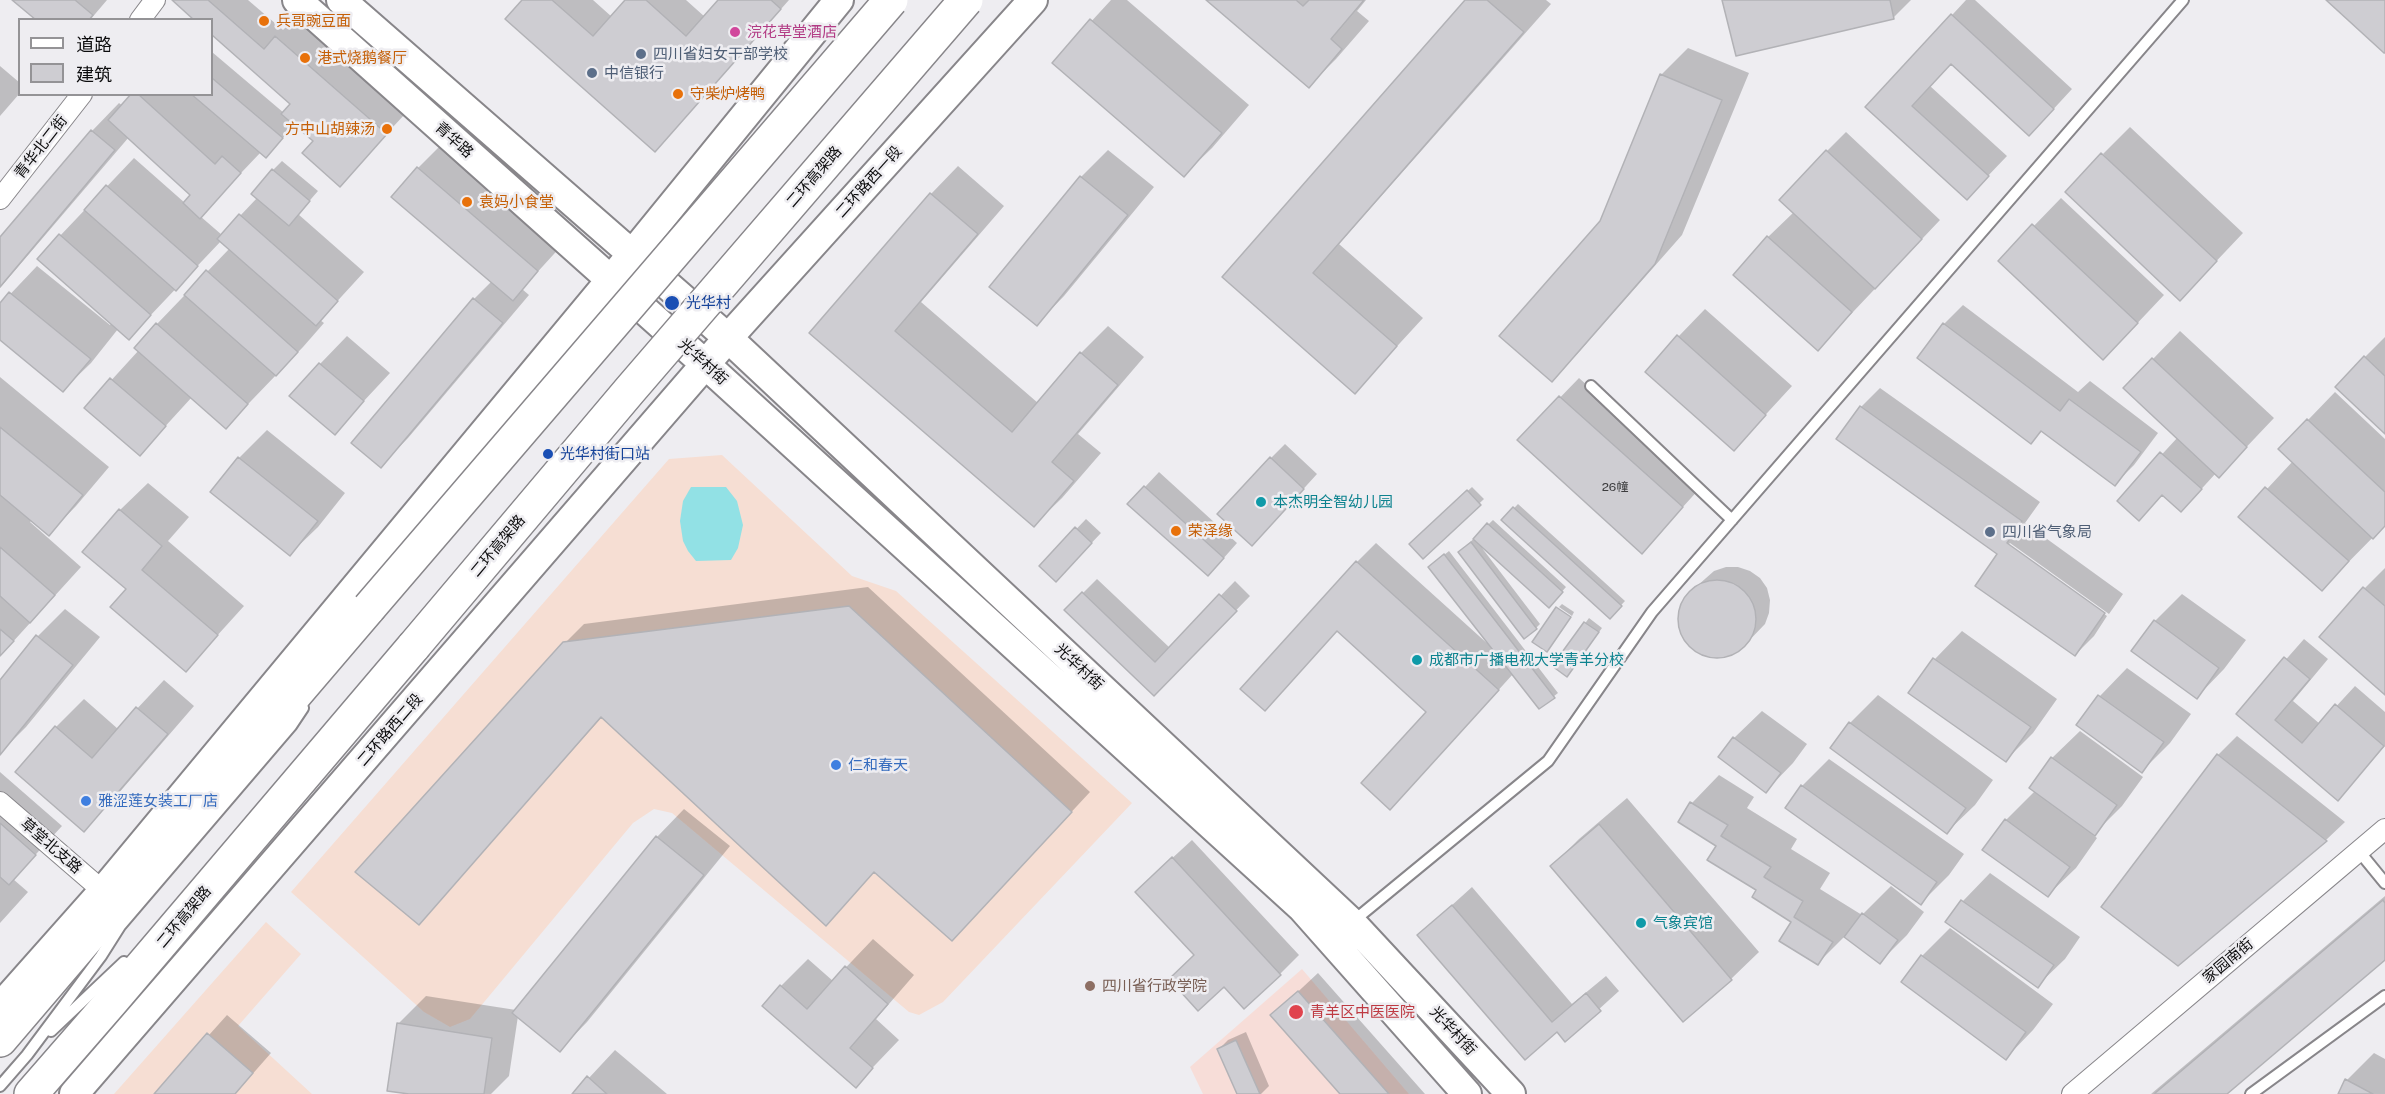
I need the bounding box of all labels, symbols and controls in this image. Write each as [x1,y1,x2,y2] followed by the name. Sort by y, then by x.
[276,12,351,30] place label: 兵哥豌豆面
[257,14,271,28] marker: 兵哥豌豆面
[18,18,213,96] legend
[747,23,837,41] place label: 浣花草堂酒店
[728,25,742,39] marker: 浣花草堂酒店
[76,34,112,55] text: 道路
[653,45,788,63] place label: 四川省妇女干部学校
[634,47,648,61] marker: 四川省妇女干部学校
[317,49,407,67] place label: 港式烧鹅餐厅
[298,51,312,65] marker: 港式烧鹅餐厅
[76,64,112,85] text: 建筑
[604,64,664,82] place label: 中信银行
[585,66,599,80] marker: 中信银行
[690,85,765,103] place label: 守柴炉烤鸭
[671,87,685,101] marker: 守柴炉烤鸭
[11,112,71,182] street label: 青华北二街
[431,118,477,162] street label: 青华路
[285,120,375,138] place label: 方中山胡辣汤
[380,122,394,136] marker: 方中山胡辣汤
[783,143,845,211] street label: 二环高架路
[832,143,906,221] street label: 二环路西一段
[479,193,554,211] place label: 袁妈小食堂
[460,195,474,209] marker: 袁妈小食堂
[663,294,681,312] marker: 光华村
[686,294,731,312] place label: 光华村
[675,335,731,389] street label: 光华村街
[560,445,650,463] place label: 光华村街口站
[541,447,555,461] marker: 光华村街口站
[1602,480,1628,494] house number: 26幢
[1273,493,1393,511] place label: 本杰明全智幼儿园
[1254,495,1268,509] marker: 本杰明全智幼儿园
[467,511,529,581] street label: 二环高架路
[1188,522,1233,540] place label: 荣泽缘
[2002,523,2092,541] place label: 四川省气象局
[1169,524,1183,538] marker: 荣泽缘
[1983,525,1997,539] marker: 四川省气象局
[1051,640,1107,694] street label: 光华村街
[1429,651,1624,669] place label: 成都市广播电视大学青羊分校
[1410,653,1424,667] marker: 成都市广播电视大学青羊分校
[354,690,426,770] street label: 二环路西二段
[848,756,908,774] place label: 仁和春天
[829,758,843,772] marker: 仁和春天
[98,792,218,810] place label: 雅涩莲女装工厂店
[79,794,93,808] marker: 雅涩莲女装工厂店
[17,815,85,877] street label: 草堂北支路
[153,882,215,952] street label: 二环高架路
[1653,914,1713,932] place label: 气象宾馆
[1634,916,1648,930] marker: 气象宾馆
[2199,935,2257,987] street label: 家园南街
[1102,977,1207,995] place label: 四川省行政学院
[1083,979,1097,993] marker: 四川省行政学院
[1287,1003,1305,1021] marker: 青羊区中医医院
[1310,1003,1415,1021] place label: 青羊区中医医院
[1426,1003,1480,1059] street label: 光华村街

